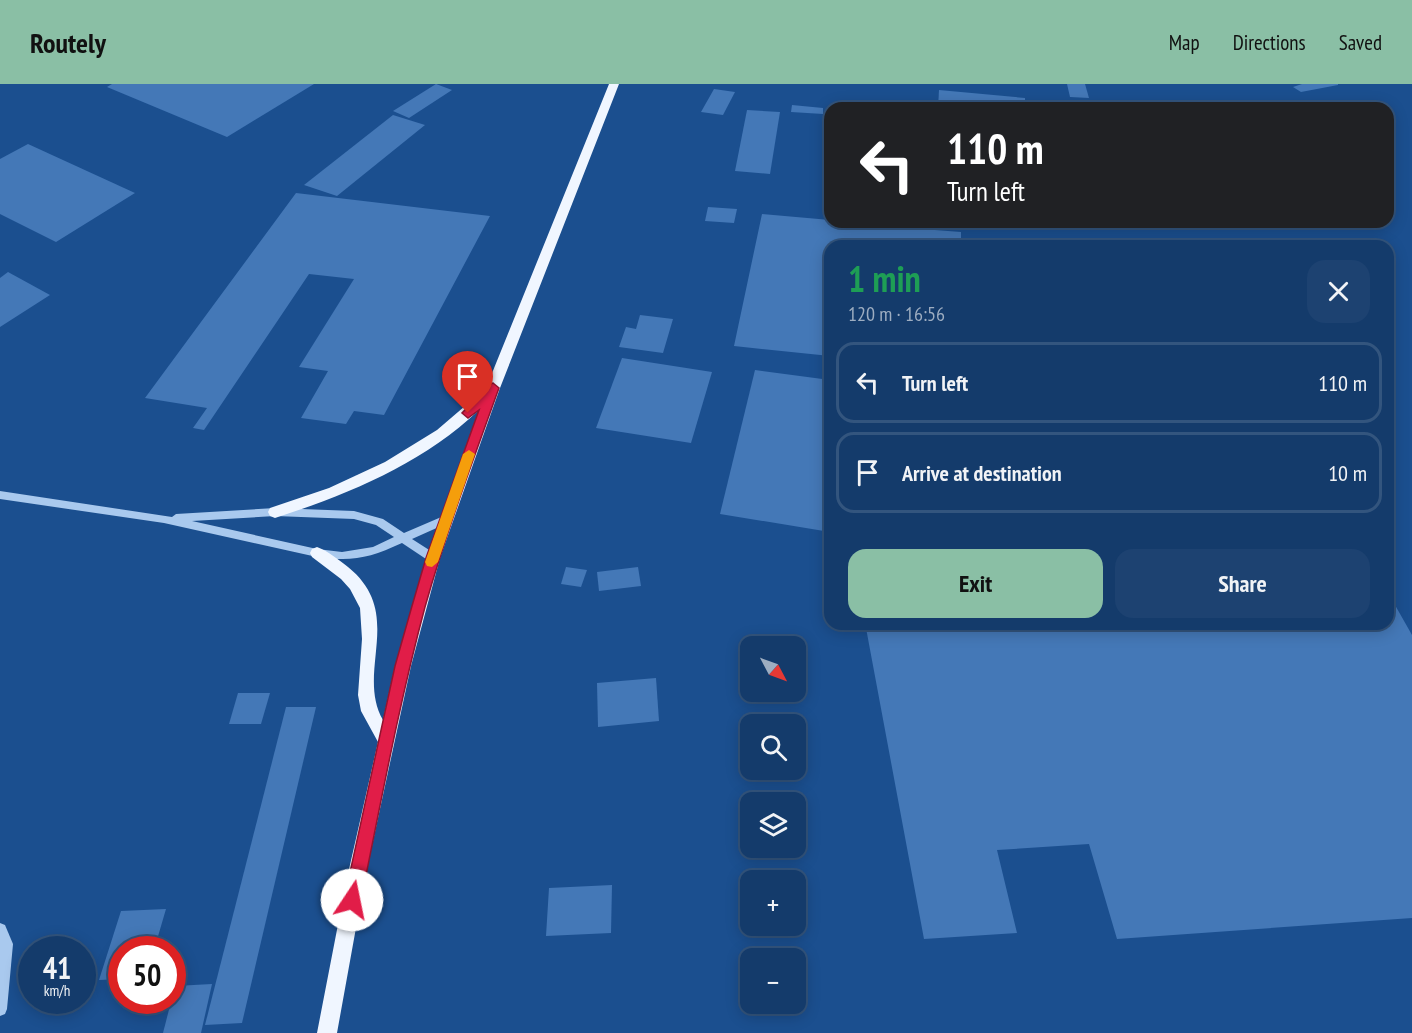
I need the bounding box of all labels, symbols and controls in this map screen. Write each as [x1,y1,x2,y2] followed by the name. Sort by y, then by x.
[30,24,106,61] text: Routely
[1169,29,1200,56] text: Map
[1233,29,1306,56] text: Directions
[1339,29,1382,56] text: Saved
[947,121,1044,176] text: 110 m
[848,126,926,204] icon: left
[947,174,1025,208] text: Turn left
[848,255,921,302] text: 1 min
[1307,260,1370,323] button: close
[848,301,945,327] text: 120 m · 16:56
[442,351,493,413] pin
[451,360,484,393] icon: arrive
[851,366,884,399] icon: left
[902,369,968,397] text: Turn left
[1318,369,1367,397] text: 110 m
[851,456,884,489] icon: arrive
[902,459,1062,487] text: Arrive at destination
[1328,459,1367,487] text: 10 m
[848,549,1103,618] button: Exit
[1115,549,1370,618] button: Share
[740,636,806,702] north arrow
[740,636,806,1014] map controls
[740,714,806,780] button: search
[740,792,806,858] button: layers
[320,868,384,932] position arrow
[740,870,806,936] button: +
[108,936,186,1014] speed limit sign: 50
[43,948,71,987] text: 41
[740,948,806,1014] button: −
[44,981,70,1000] text: km/h

